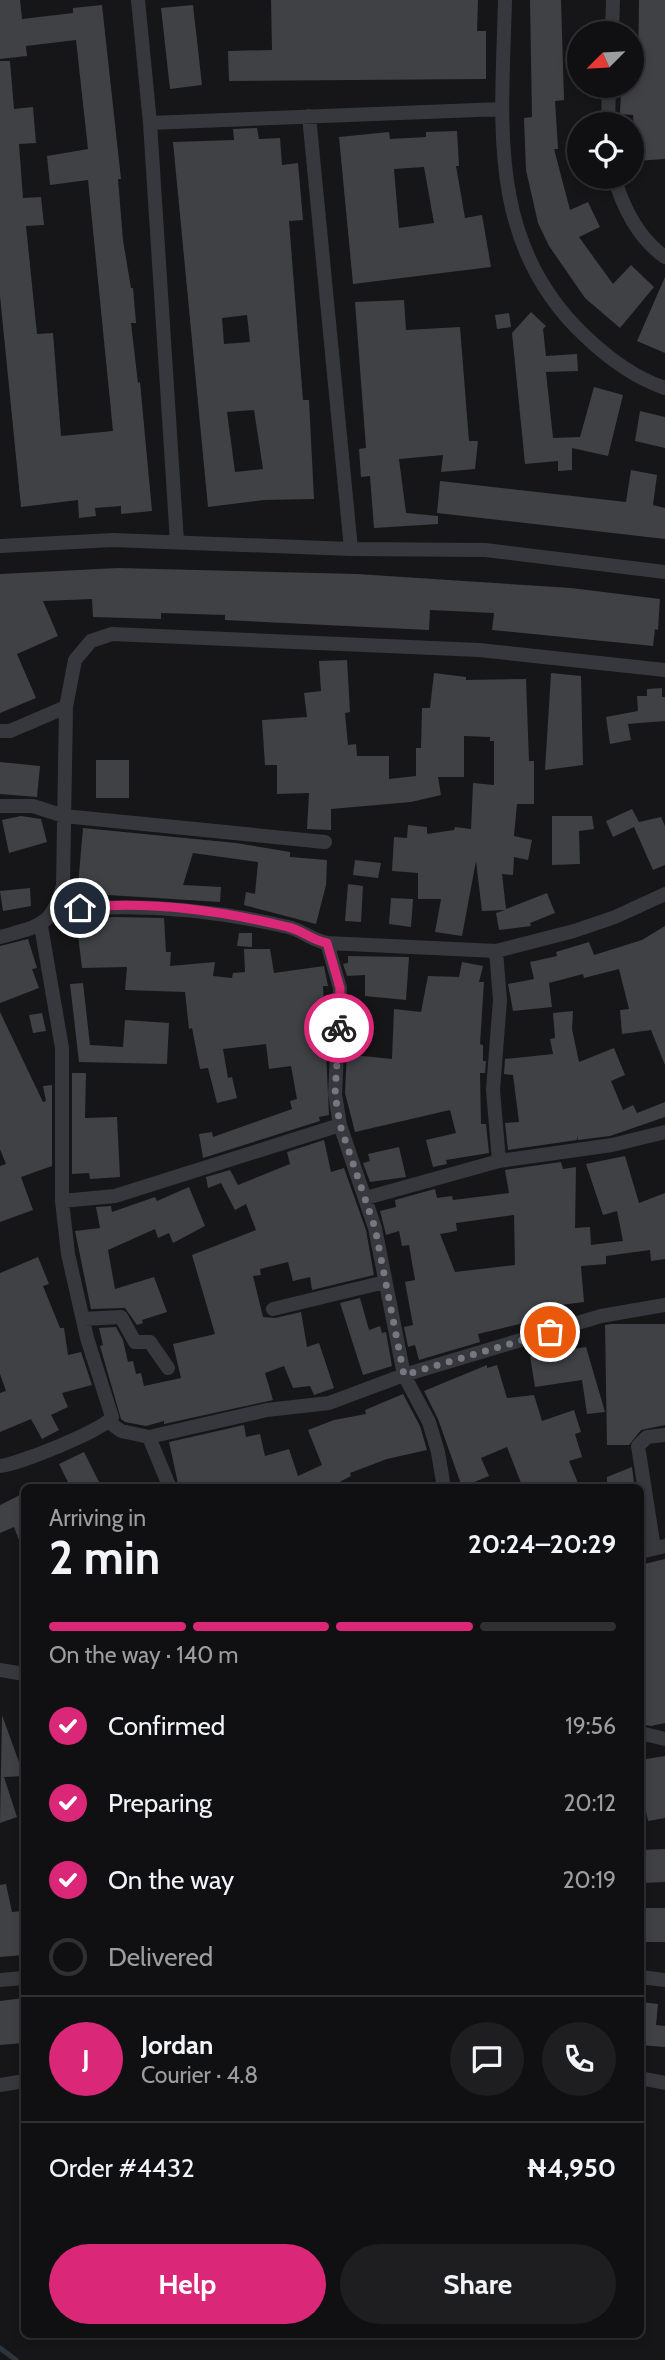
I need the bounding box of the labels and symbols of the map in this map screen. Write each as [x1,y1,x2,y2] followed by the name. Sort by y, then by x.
[567,21,644,98] north arrow
[50,878,110,938] pin
[304,993,374,1063] courier
[520,1302,580,1362] pin

